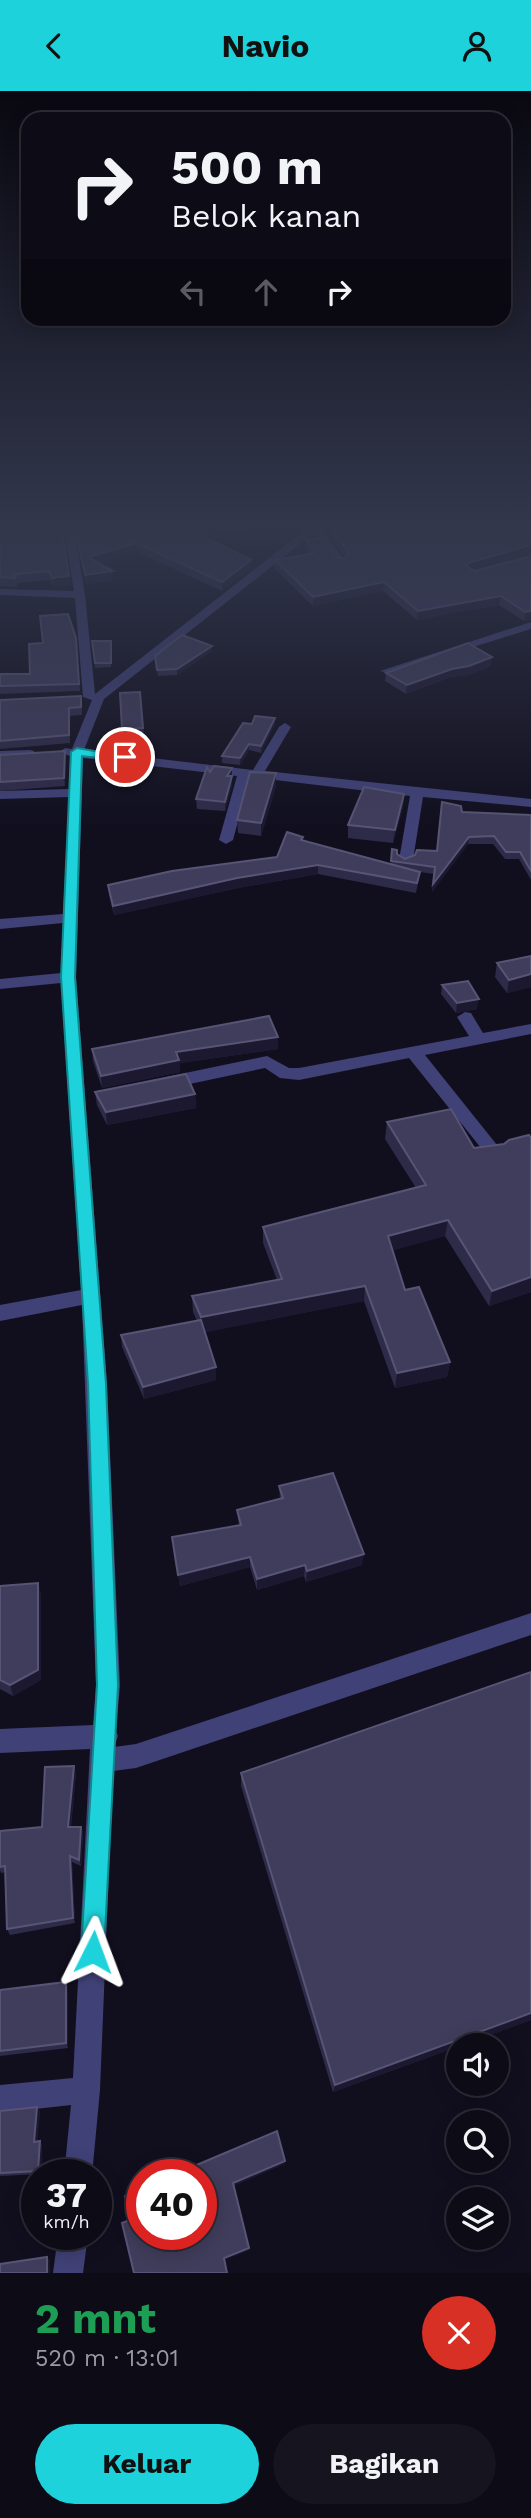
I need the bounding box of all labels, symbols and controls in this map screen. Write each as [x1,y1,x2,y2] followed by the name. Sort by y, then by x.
[35,27,73,65] icon: back
[222,27,309,65] text: Navio
[458,27,496,65] icon: person
[171,138,323,196] text: 500 m
[56,140,147,231] icon: right
[171,197,361,235] text: Belok kanan
[174,273,212,311] icon: left
[247,273,285,311] icon: ahead
[320,273,358,311] icon: right
[95,727,155,787] pin
[106,738,144,776] icon: arrive
[56,1915,130,1989] position arrow
[446,2033,509,2250] map controls
[446,2033,509,2096] button: sound
[446,2110,509,2173] button: search
[126,2159,217,2250] speed limit sign: 40
[46,2174,87,2216] text: 37
[446,2187,509,2250] button: layers
[43,2211,90,2232] text: km/h
[35,2294,156,2343] text: 2 mnt
[422,2296,496,2370] button: close
[35,2345,179,2372] text: 520 m · 13:01
[35,2424,259,2504] button: Keluar
[273,2424,496,2504] button: Bagikan

